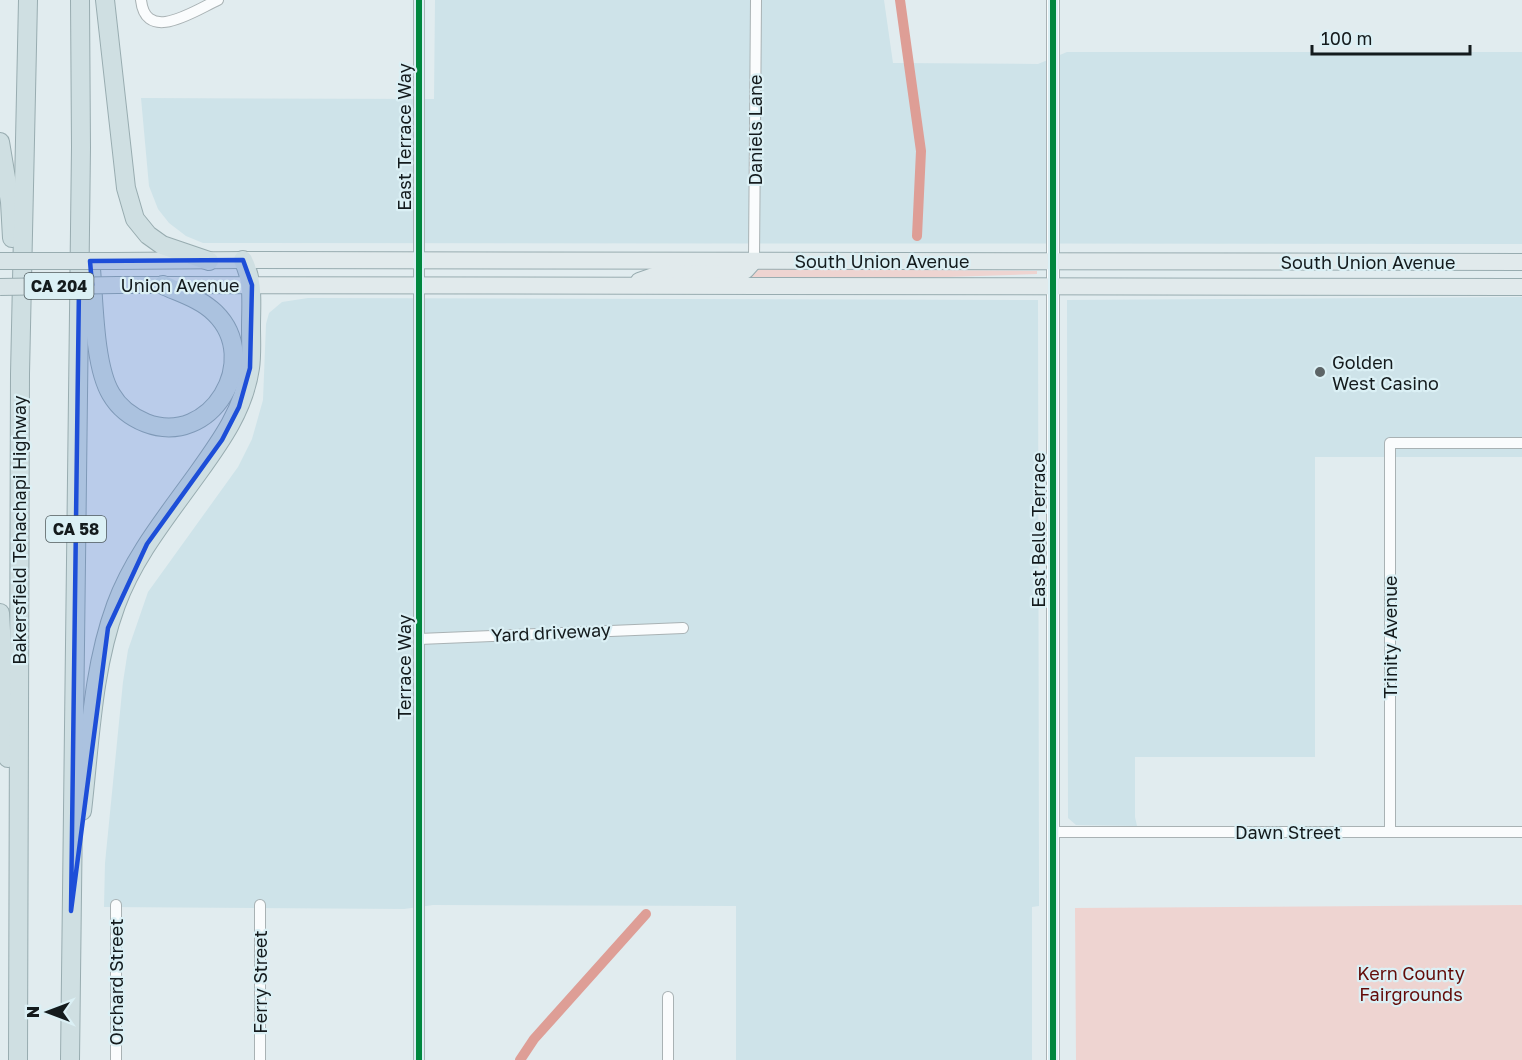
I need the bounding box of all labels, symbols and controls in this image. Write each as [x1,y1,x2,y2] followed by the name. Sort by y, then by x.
[1312,18,1470,56] scale bar
[1321,27,1372,49] text: 100 m
[393,63,415,211] street label: East Terrace Way
[744,74,766,186] street label: Daniels Lane
[795,250,969,272] street label: South Union Avenue
[1281,251,1455,273] street label: South Union Avenue
[25,273,94,299] road number: CA 204
[121,274,239,296] street label: Union Avenue
[1332,351,1439,394] place label: Golden West Casino
[1313,365,1327,379] marker: Golden West Casino
[8,395,30,665] street label: Bakersfield Tehachapi Highway
[1027,452,1049,608] street label: East Belle Terrace
[46,516,106,542] road number: CA 58
[1379,576,1401,698] street label: Trinity Avenue
[393,614,415,720] street label: Terrace Way
[491,618,611,646] street label: Yard driveway
[1235,821,1341,843] street label: Dawn Street
[105,919,127,1045] street label: Orchard Street
[249,930,271,1034] street label: Ferry Street
[1357,962,1465,1005] park label: Kern County Fairgrounds
[18,982,78,1042] north arrow
[23,1006,43,1018] text: N

